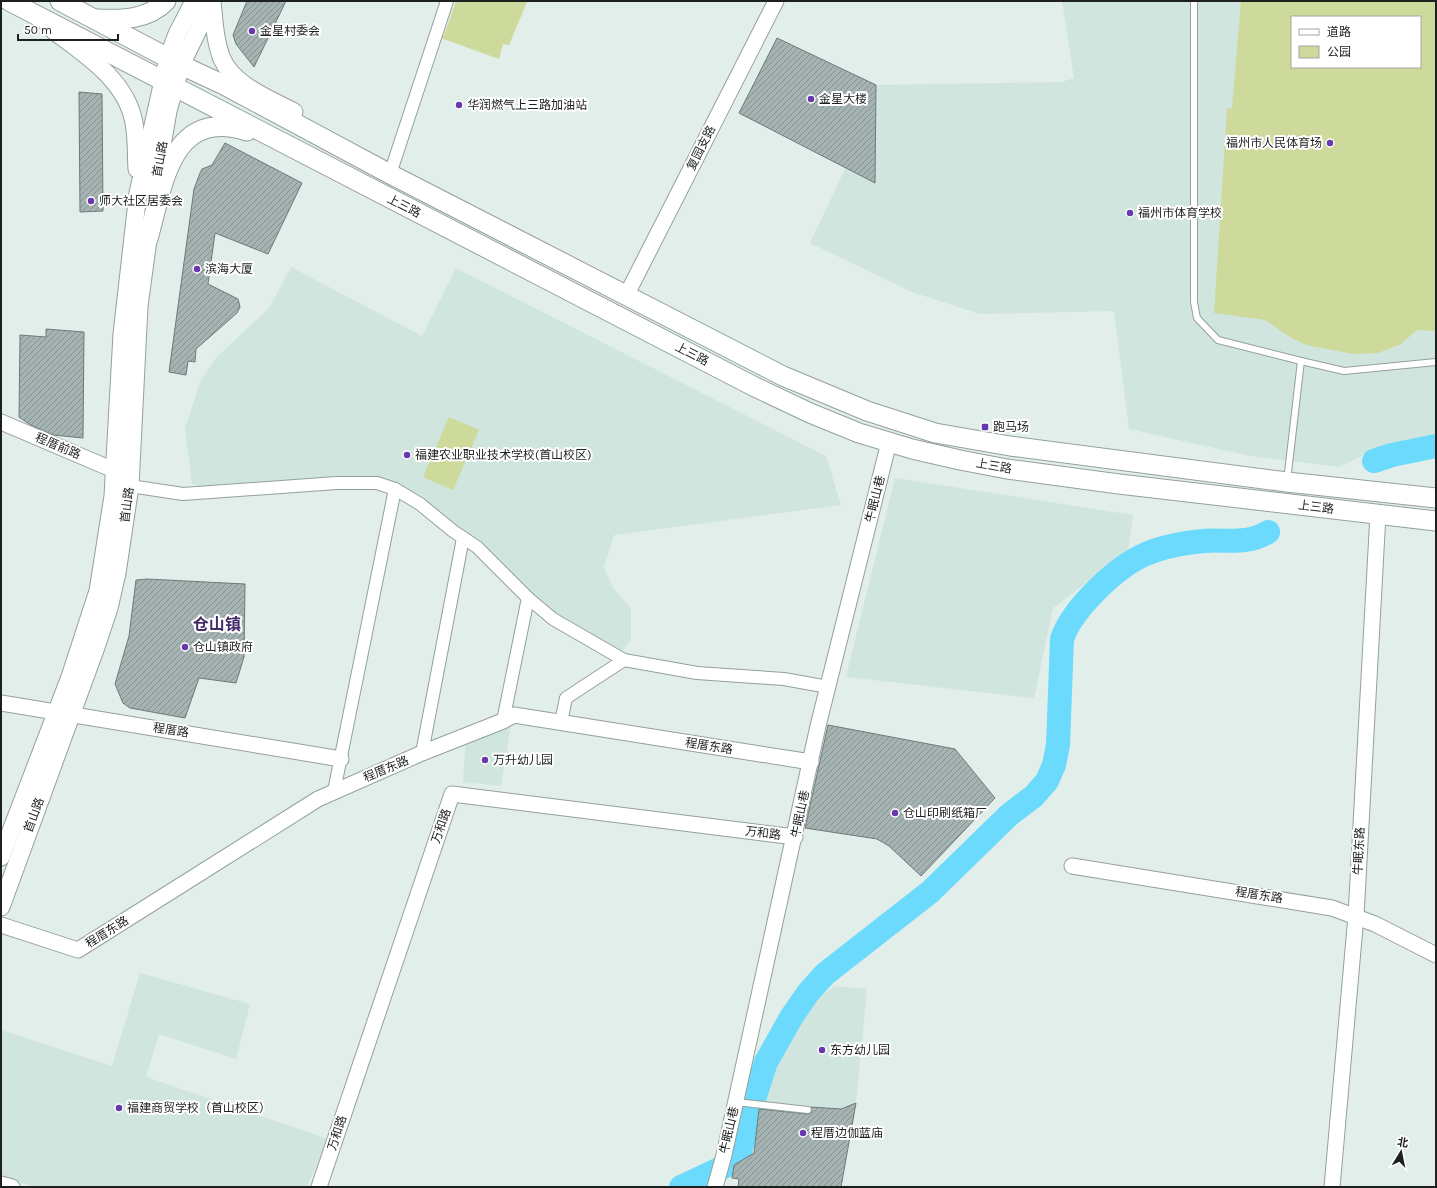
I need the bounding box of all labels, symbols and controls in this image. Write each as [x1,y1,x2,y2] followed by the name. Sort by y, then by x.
[18,16,118,42] scale bar
[1291,16,1421,68] legend
[24,23,52,37] text: 50 m
[260,24,320,38] place label: 金星村委会
[1327,25,1351,39] text: 道路
[247,26,257,36] marker: 金星村委会
[1327,45,1351,59] text: 公园
[819,92,867,106] place label: 金星大楼
[806,94,816,104] marker: 金星大楼
[467,98,587,112] place label: 华润燃气上三路加油站
[454,100,464,110] marker: 华润燃气上三路加油站
[684,123,718,173] street label: 复园支路
[1226,136,1322,150] place label: 福州市人民体育场
[1325,138,1335,148] marker: 福州市人民体育场
[150,140,170,178] street label: 首山路
[385,192,423,220] street label: 上三路
[99,194,183,208] place label: 师大社区居委会
[86,196,96,206] marker: 师大社区居委会
[1138,206,1222,220] place label: 福州市体育学校
[1125,208,1135,218] marker: 福州市体育学校
[205,262,253,276] place label: 滨海大厦
[192,264,202,274] marker: 滨海大厦
[673,340,711,368] street label: 上三路
[993,420,1029,434] place label: 跑马场
[980,422,990,432] marker: 跑马场
[33,430,83,462] street label: 程厝前路
[415,448,592,462] place label: 福建农业职业技术学校(首山校区)
[402,450,412,460] marker: 福建农业职业技术学校(首山校区)
[975,456,1013,476] street label: 上三路
[862,474,888,524] street label: 牛眠山巷
[118,486,136,524] street label: 首山路
[1297,498,1335,516] street label: 上三路
[193,615,241,634] district label: 仓山镇
[193,640,253,654] place label: 仓山镇政府
[180,642,190,652] marker: 仓山镇政府
[152,720,190,740] street label: 程厝路
[684,735,734,757] street label: 程厝东路
[361,753,411,785] street label: 程厝东路
[493,753,553,767] place label: 万升幼儿园
[480,755,490,765] marker: 万升幼儿园
[788,789,812,839] street label: 牛眠山巷
[21,796,47,834] street label: 首山路
[903,806,987,820] place label: 仓山印刷纸箱厂
[429,807,453,845] street label: 万和路
[890,808,900,818] marker: 仓山印刷纸箱厂
[744,824,782,842] street label: 万和路
[1351,827,1367,875] street label: 牛眠东路
[1234,884,1284,906] street label: 程厝东路
[83,913,131,951] street label: 程厝东路
[830,1043,890,1057] place label: 东方幼儿园
[817,1045,827,1055] marker: 东方幼儿园
[127,1101,271,1115] place label: 福建商贸学校（首山校区）
[114,1103,124,1113] marker: 福建商贸学校（首山校区）
[717,1105,741,1155] street label: 牛眠山巷
[325,1114,349,1152] street label: 万和路
[811,1126,883,1140] place label: 程厝边伽蓝庙
[798,1128,808,1138] marker: 程厝边伽蓝庙
[1381,1132,1421,1172] north arrow
[1396,1135,1409,1150] text: 北

